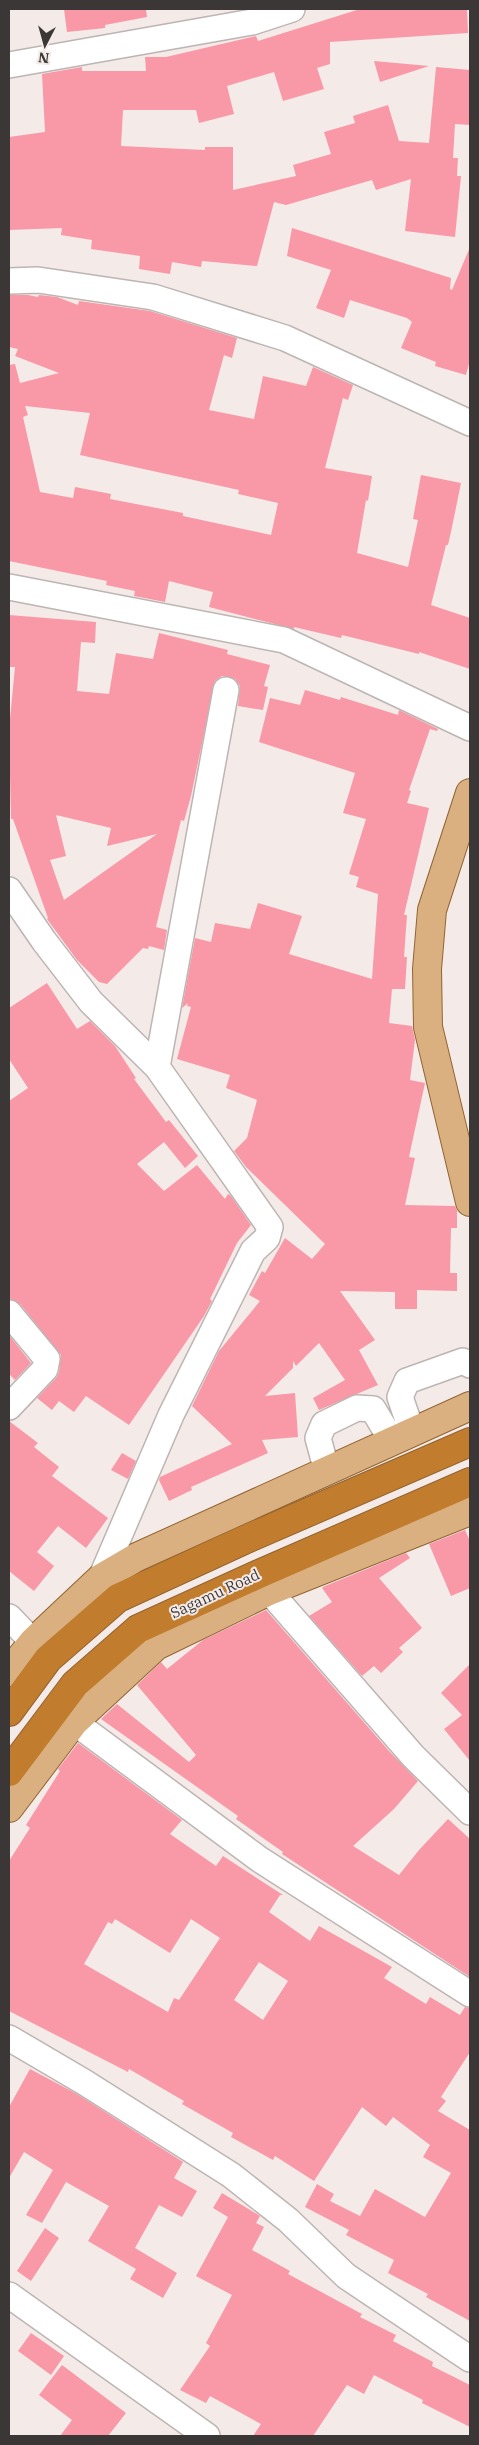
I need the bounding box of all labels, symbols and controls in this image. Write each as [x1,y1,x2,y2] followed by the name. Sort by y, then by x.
[20,20,70,70] north arrow
[37,48,50,67] text: N
[167,1565,262,1622] street label: Sagamu Road

